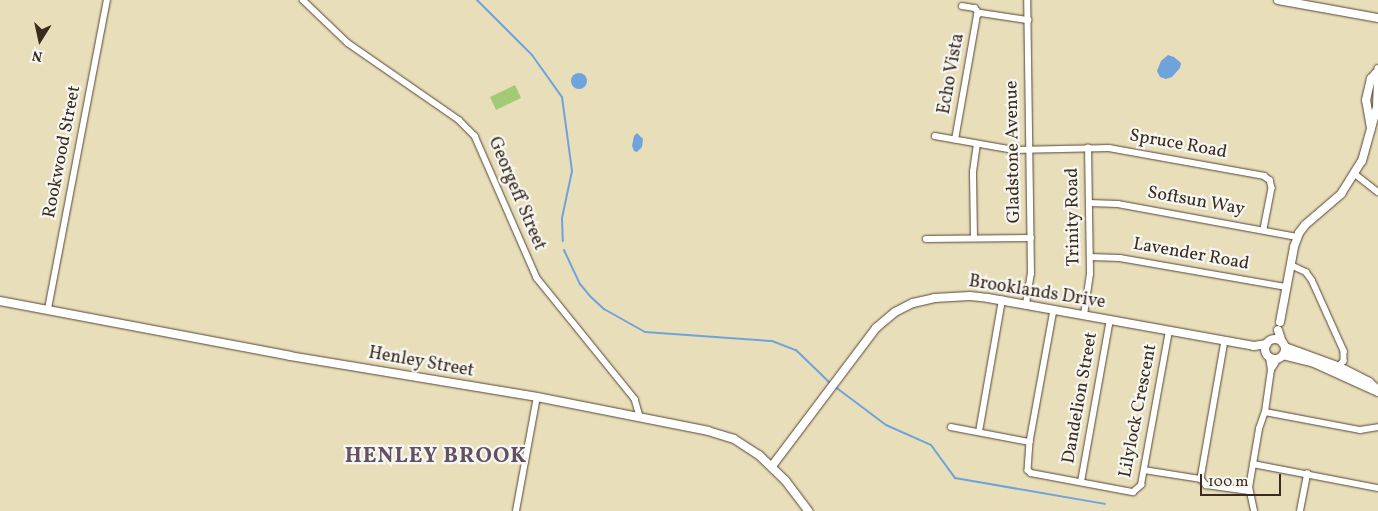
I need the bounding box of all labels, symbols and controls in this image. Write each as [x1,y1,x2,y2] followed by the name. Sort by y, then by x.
[15,15,65,65] north arrow
[934,32,970,116] street label: Echo Vista
[31,45,44,66] text: N
[1002,80,1026,224] street label: Gladstone Avenue
[40,84,86,220] street label: Rookwood Street
[1127,126,1229,164] street label: Spruce Road
[483,135,549,253] street label: Georgeff Street
[1062,167,1086,267] street label: Trinity Road
[1145,183,1247,221] street label: Softsun Way
[1131,234,1251,276] street label: Lavender Road
[967,272,1107,314] street label: Brooklands Drive
[1059,330,1103,466] street label: Dandelion Street
[1115,342,1163,480] street label: Lilylock Crescent
[366,343,476,383] street label: Henley Street
[343,444,529,470] district label: HENLEY BROOK
[1203,464,1284,496] scale bar
[1208,472,1248,493] text: 100 m

